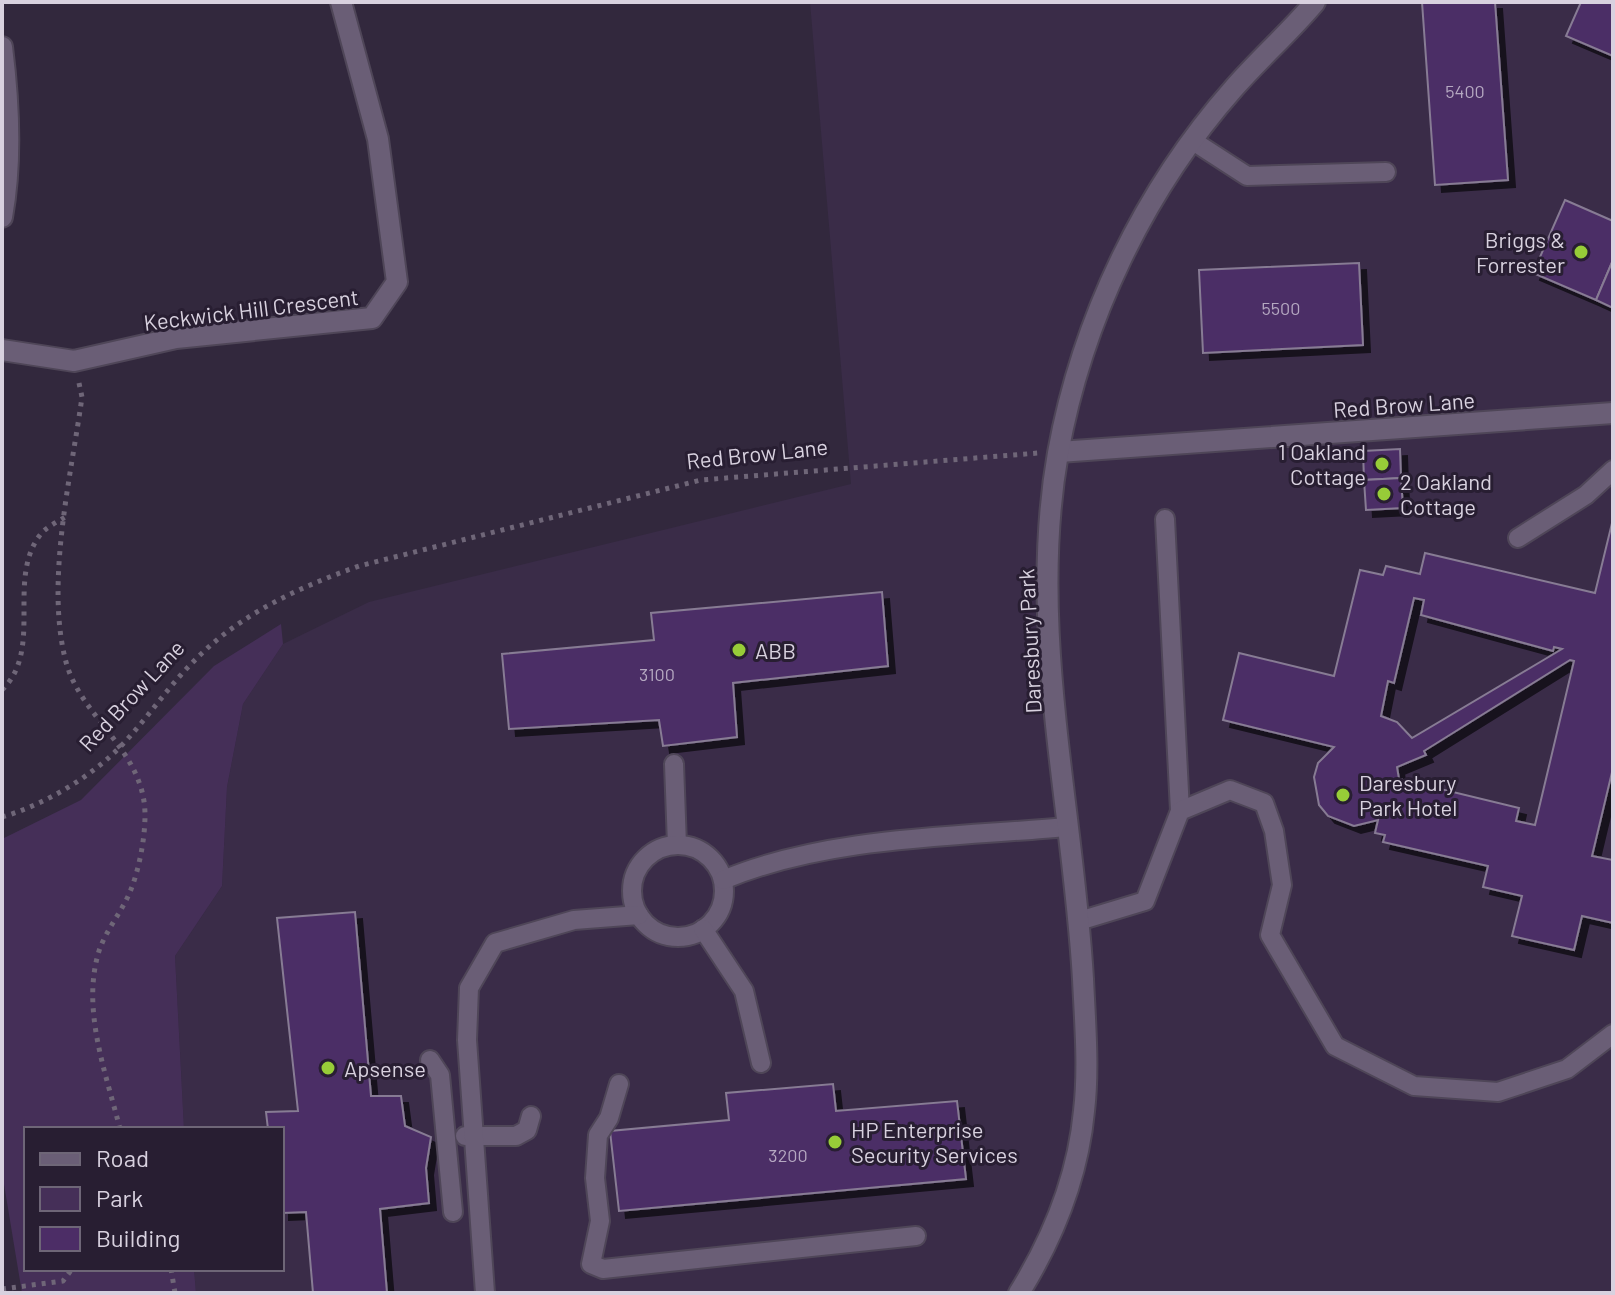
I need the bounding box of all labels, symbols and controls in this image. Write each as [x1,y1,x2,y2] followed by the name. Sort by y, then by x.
[1445,80,1485,102] house number: 5400
[1476,226,1565,277] place label: Briggs & Forrester
[1572,243,1590,261] marker: Briggs & Forrester
[142,283,360,335] street label: Keckwick Hill Crescent
[1262,297,1300,319] house number: 5500
[1332,386,1476,422] street label: Red Brow Lane
[685,433,829,473] street label: Red Brow Lane
[1278,438,1366,489] place label: 1 Oakland Cottage
[1373,455,1391,473] marker: 1 Oakland Cottage
[1400,468,1492,519] place label: 2 Oakland Cottage
[1375,485,1393,503] marker: 2 Oakland Cottage
[1012,568,1046,714] street label: Daresbury Park
[73,634,189,756] street label: Red Brow Lane
[755,637,796,663] place label: ABB
[730,641,748,659] marker: ABB
[639,663,675,685] house number: 3100
[1359,769,1457,820] place label: Daresbury Park Hotel
[1334,786,1352,804] marker: Daresbury Park Hotel
[344,1055,426,1081] place label: Apsense
[319,1059,337,1077] marker: Apsense
[851,1116,1018,1167] place label: HP Enterprise Security Services
[24,1127,284,1271] legend
[826,1133,844,1151] marker: HP Enterprise Security Services
[96,1143,149,1172] text: Road
[768,1144,808,1166] house number: 3200
[96,1183,143,1212] text: Park
[96,1223,180,1252] text: Building

